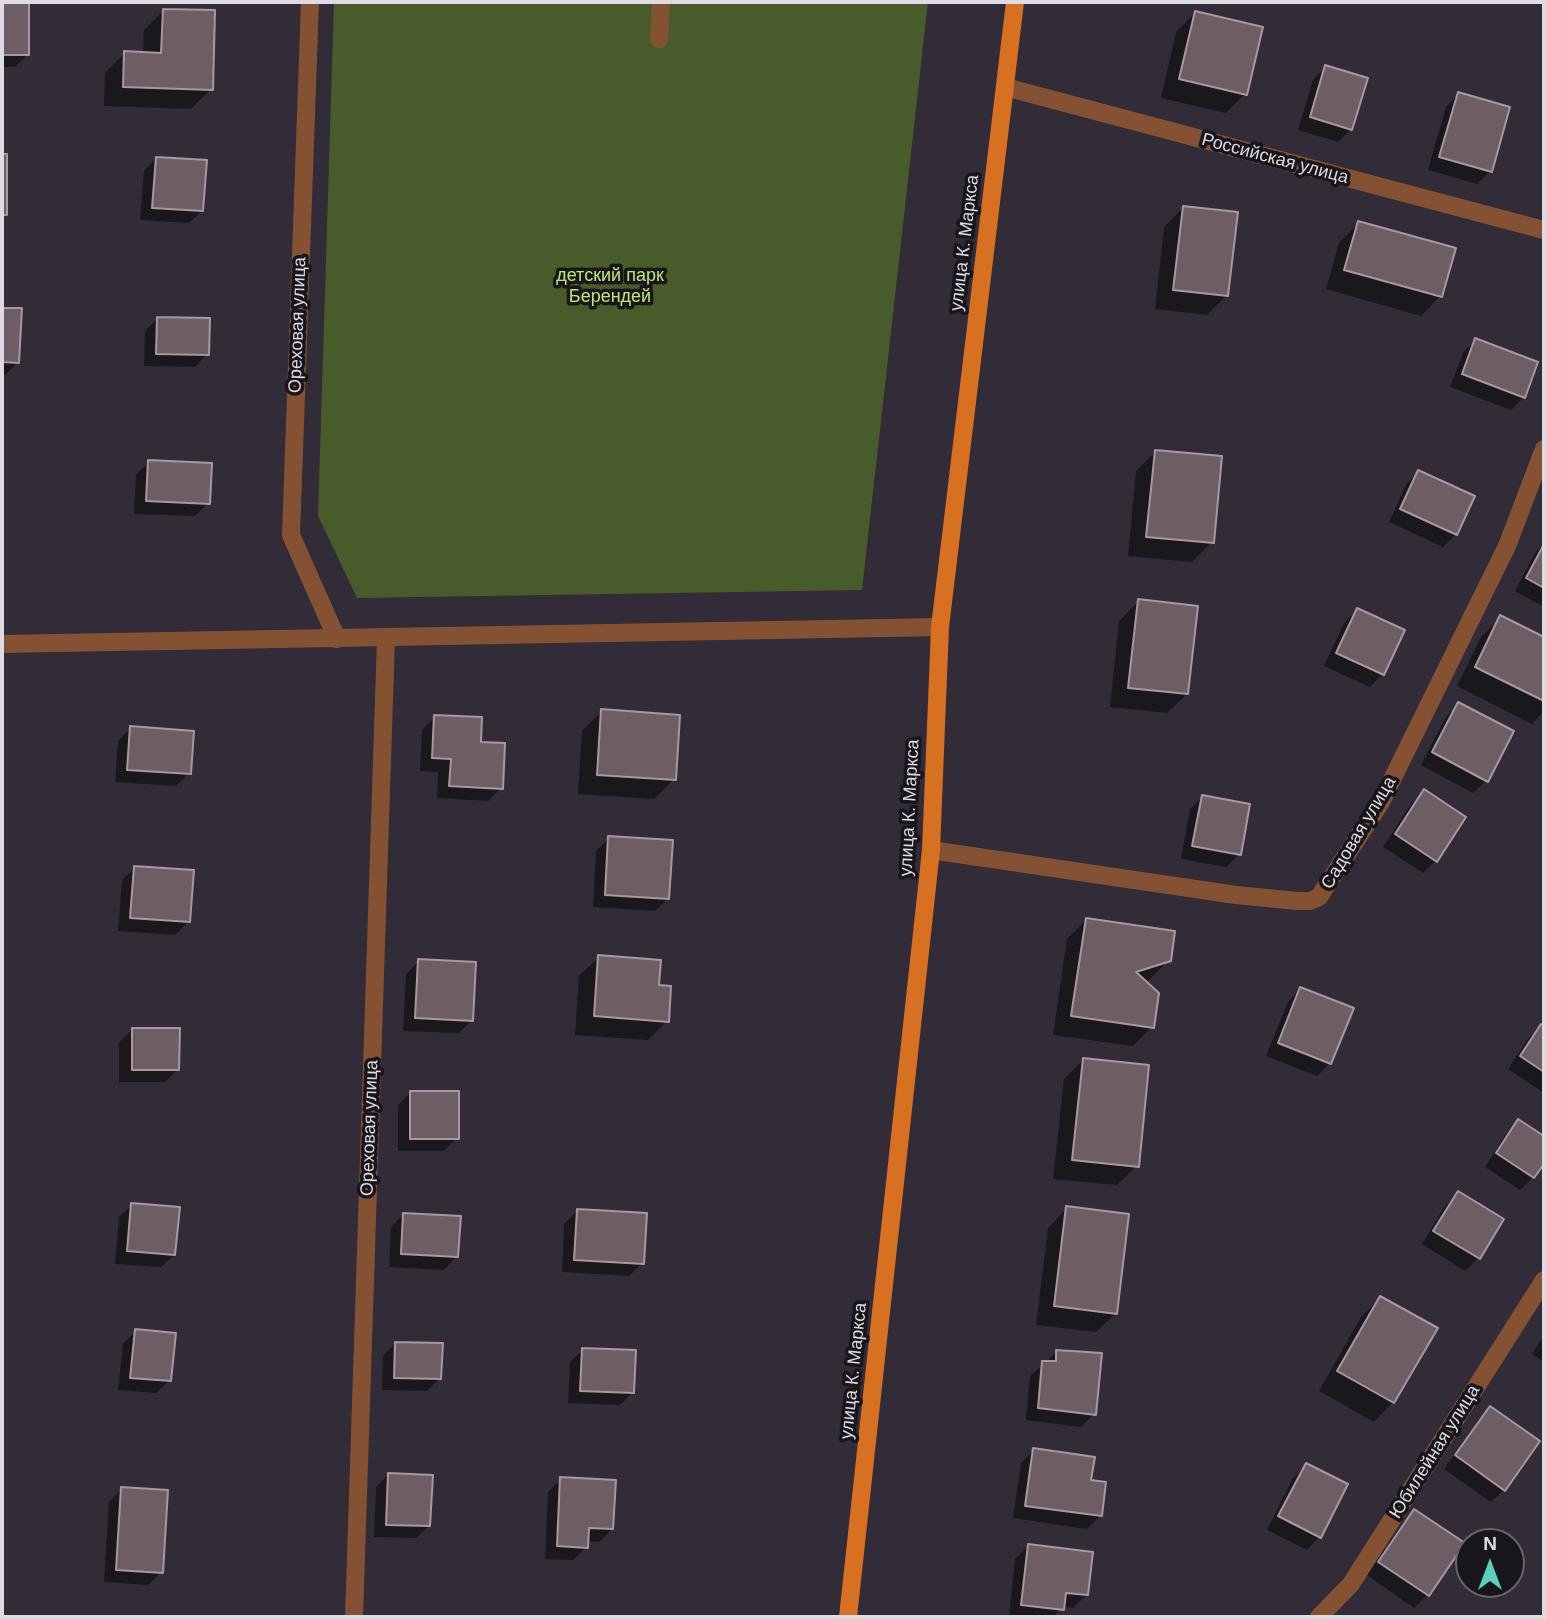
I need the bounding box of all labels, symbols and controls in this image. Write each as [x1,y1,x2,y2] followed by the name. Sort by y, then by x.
[1199,129,1351,189] street label: Российская улица
[946,174,984,312] street label: улица К. Маркса
[285,257,311,393] street label: Ореховая улица
[556,265,664,308] park label: детский парк Берендей
[896,739,924,877] street label: улица К. Маркса
[1317,773,1401,893] street label: Садовая улица
[357,1060,383,1196] street label: Ореховая улица
[836,1302,872,1440] street label: улица К. Маркса
[1385,1381,1485,1523] street label: Юбилейная улица
[1455,1528,1525,1598] north arrow
[1483,1533,1497,1554] text: N

